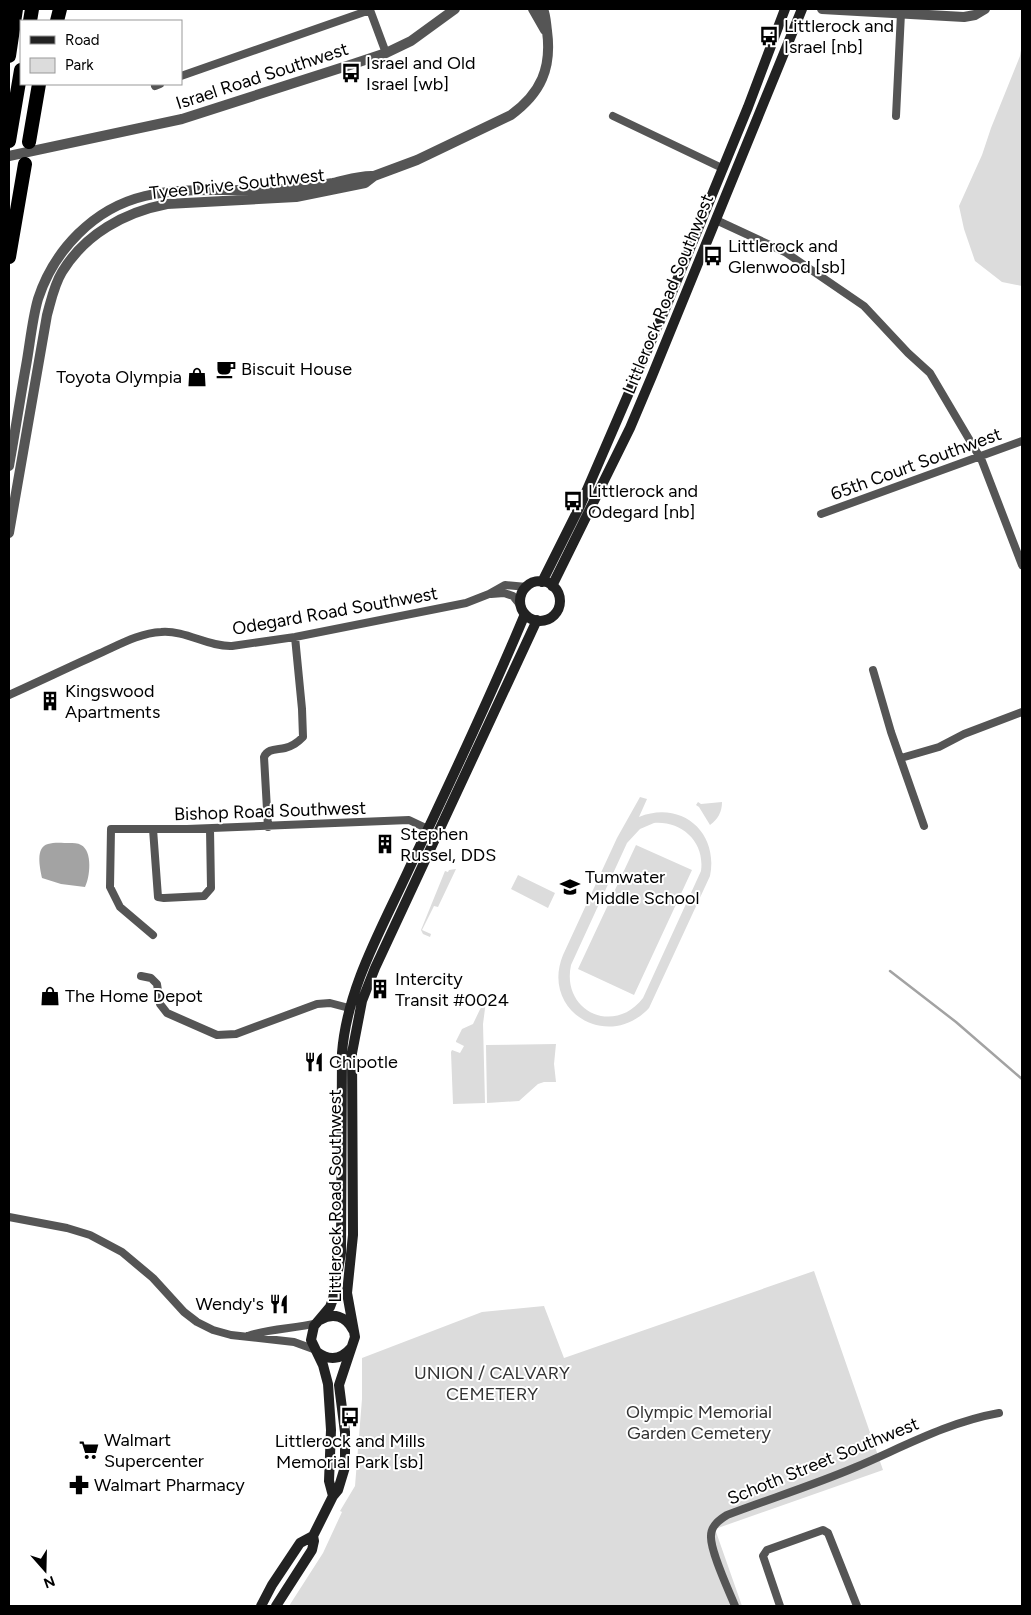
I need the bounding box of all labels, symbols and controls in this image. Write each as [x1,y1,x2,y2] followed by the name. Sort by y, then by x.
[784,15,894,58] place label: Littlerock and Israel [nb]
[20,20,182,85] legend
[758,25,780,47] bus stop icon: Littlerock and Israel [nb]
[65,31,100,49] text: Road
[173,38,351,114] street label: Israel Road Southwest
[366,52,475,95] place label: Israel and Old Israel [wb]
[65,56,94,74] text: Park
[340,62,362,84] bus stop icon: Israel and Old Israel [wb]
[148,164,326,204] street label: Tyee Drive Southwest
[618,191,718,397] street label: Littlerock Road Southwest
[728,235,846,278] place label: Littlerock and Glenwood [sb]
[702,245,724,267] bus stop icon: Littlerock and Glenwood [sb]
[215,358,237,380] cafe icon: Biscuit House
[241,358,352,380] place label: Biscuit House
[56,366,182,388] place label: Toyota Olympia
[186,366,208,388] shop icon: Toyota Olympia
[828,423,1004,505] street label: 65th Court Southwest
[588,480,698,523] place label: Littlerock and Odegard [nb]
[562,490,584,512] bus stop icon: Littlerock and Odegard [nb]
[231,582,440,640] street label: Odegard Road Southwest
[65,680,160,723] place label: Kingswood Apartments
[39,690,61,712] building icon: Kingswood Apartments
[174,797,367,825] street label: Bishop Road Southwest
[400,823,496,866] place label: Stephen Russel, DDS
[374,833,396,855] building icon: Stephen Russel, DDS
[585,866,699,909] place label: Tumwater Middle School
[559,876,581,898] school or university icon: Tumwater Middle School
[395,968,509,1011] place label: Intercity Transit #0024
[369,978,391,1000] building icon: Intercity Transit #0024
[39,985,61,1007] shop icon: The Home Depot
[65,985,203,1007] place label: The Home Depot
[303,1051,325,1073] restaurant icon: Chipotle
[329,1051,398,1073] place label: Chipotle
[324,1089,346,1303] street label: Littlerock Road Southwest
[196,1293,264,1315] place label: Wendy's
[268,1293,290,1315] restaurant icon: Wendy's
[414,1362,570,1405] park label: UNION / CALVARY CEMETERY
[626,1401,772,1444] park label: Olympic Memorial Garden Cemetery
[339,1406,361,1428] bus stop icon: Littlerock and Mills Memorial Park [sb]
[724,1412,922,1510] street label: Schoth Street Southwest
[104,1429,204,1472] place label: Walmart Supercenter
[275,1430,425,1473] place label: Littlerock and Mills Memorial Park [sb]
[78,1439,100,1461] supermarket icon: Walmart Supercenter
[68,1474,90,1496] pharmacy icon: Walmart Pharmacy
[94,1474,245,1496] place label: Walmart Pharmacy
[20,1545,70,1595] north arrow
[41,1572,57,1592] text: N

